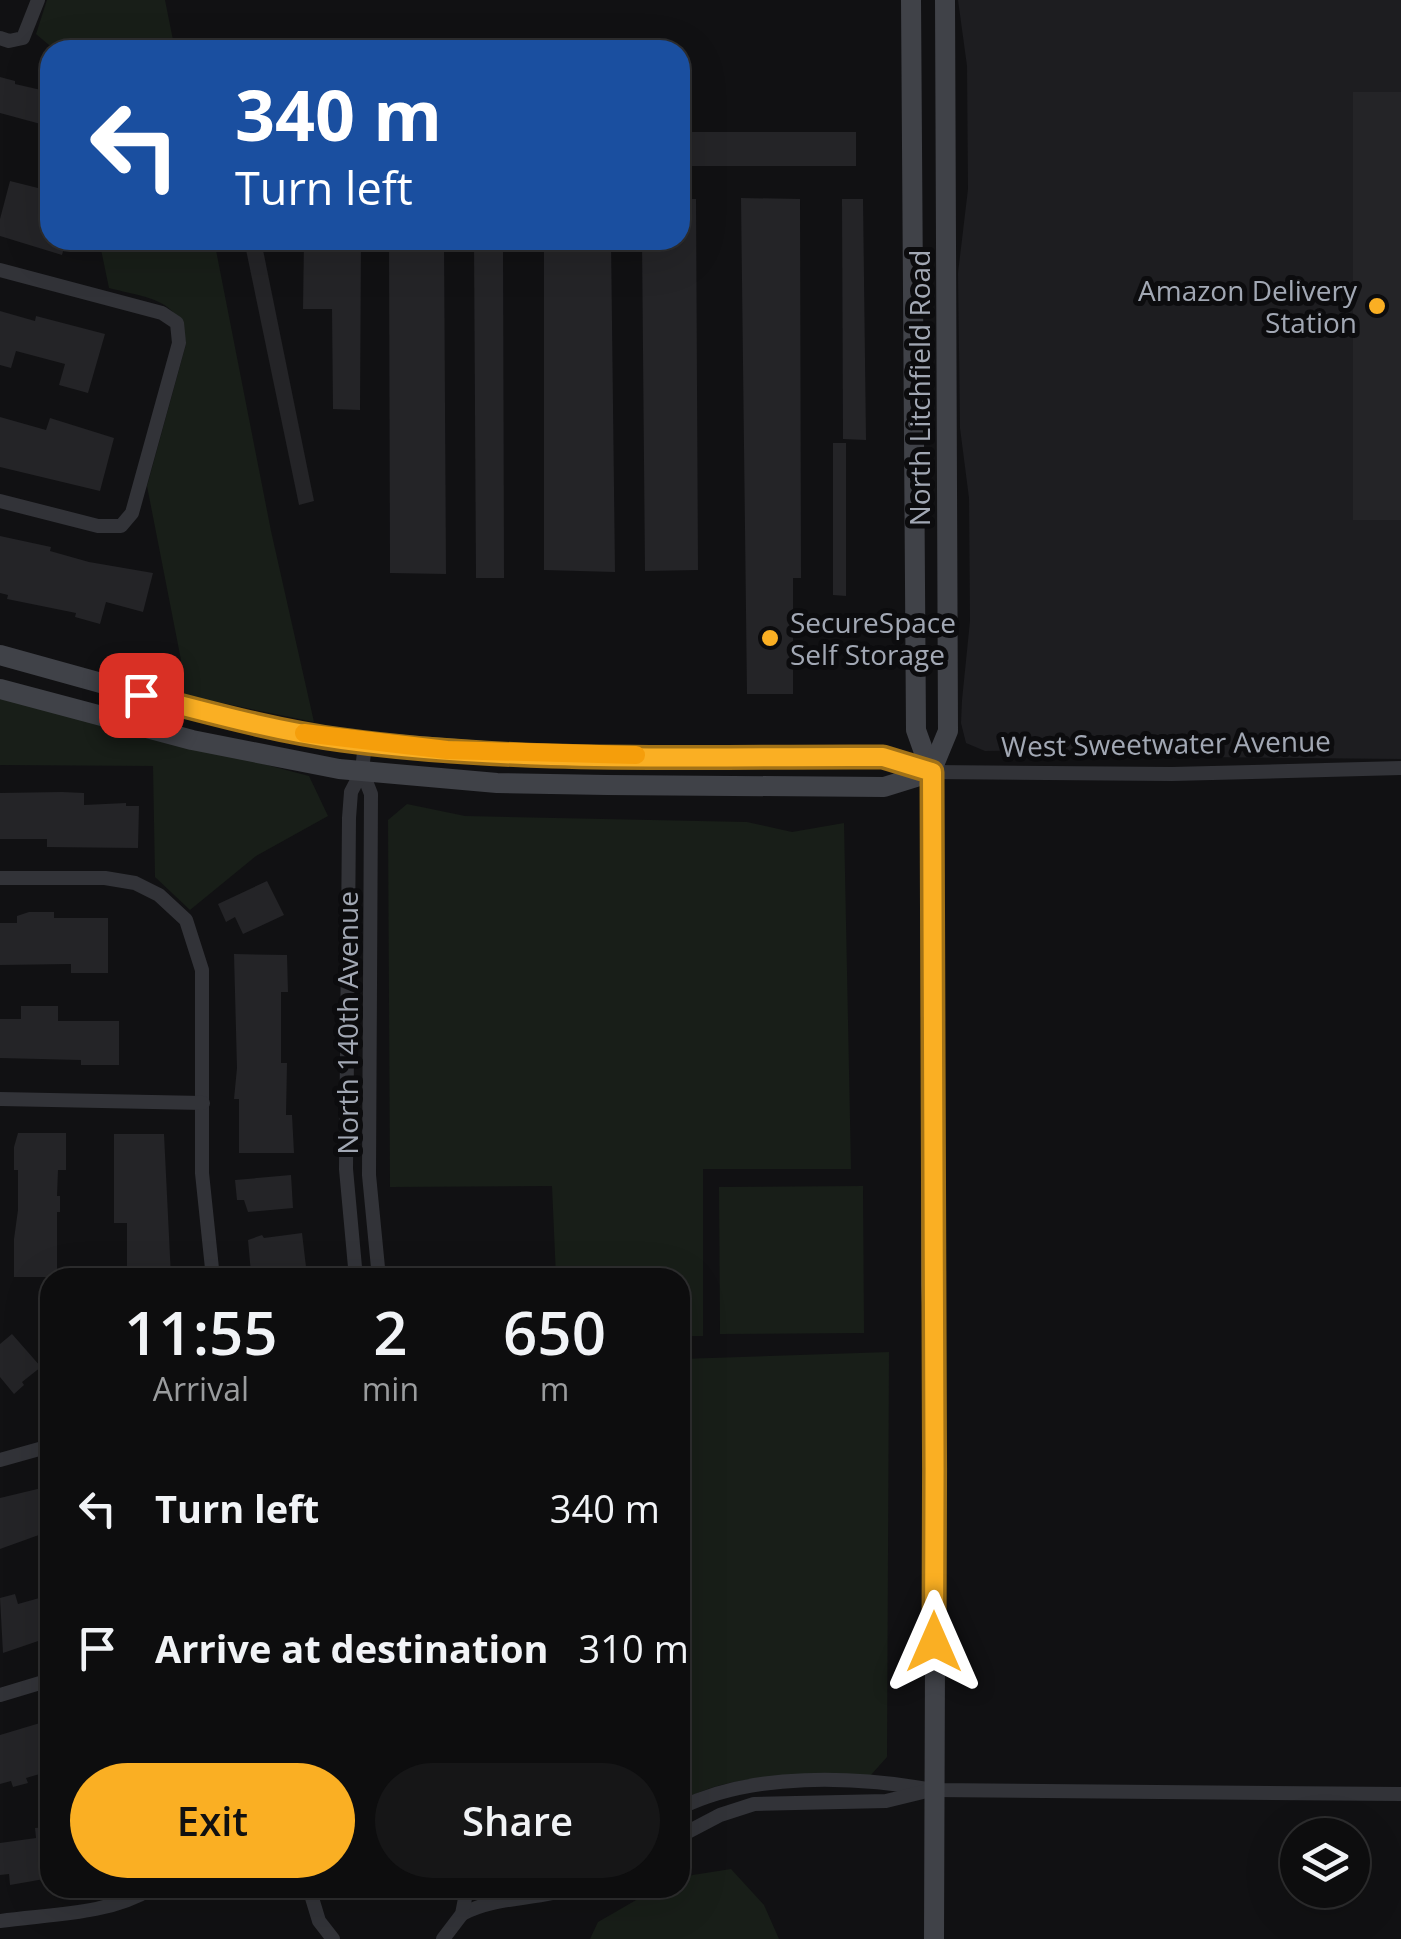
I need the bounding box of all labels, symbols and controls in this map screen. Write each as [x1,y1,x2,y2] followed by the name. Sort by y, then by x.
[235,66,442,162] text: 340 m
[70,80,200,210] icon: left
[235,157,413,218] text: Turn left
[900,250,938,526] street label: North Litchfield Road
[1138,271,1358,341] place label: Amazon Delivery Station
[1366,295,1388,317] marker: Amazon Delivery Station
[790,603,956,673] place label: SecureSpace Self Storage
[759,627,781,649] marker: SecureSpace Self Storage
[99,653,184,738] pin
[114,668,169,723] icon: arrive
[1001,721,1331,765] street label: West Sweetwater Avenue
[328,891,366,1155] street label: North 140th Avenue
[124,1291,278,1373] text: 11:55
[373,1291,408,1373] text: 2
[503,1291,606,1373] text: 650
[153,1367,249,1410] text: Arrival
[362,1367,419,1410] text: min
[540,1367,569,1410] text: m
[70,1481,125,1536] icon: left
[155,1482,319,1534] text: Turn left
[550,1482,660,1534] text: 340 m
[882,1590,986,1694] position arrow
[70,1621,125,1676] icon: arrive
[155,1622,549,1674] text: Arrive at destination
[579,1622,689,1674] text: 310 m
[70,1763,355,1878] button: Exit
[375,1763,660,1878] button: Share
[1280,1818,1370,1908] map controls
[1280,1818,1370,1908] button: layers

